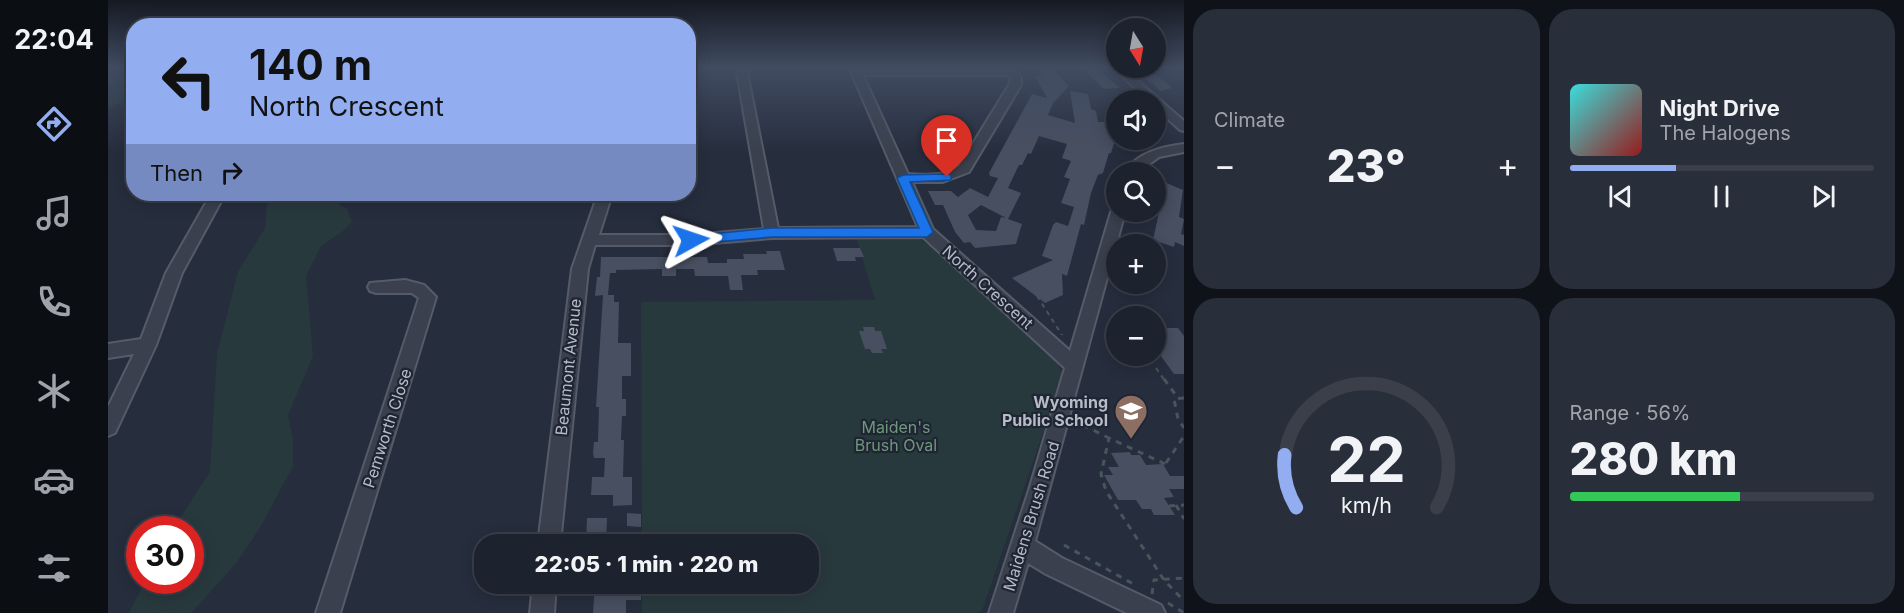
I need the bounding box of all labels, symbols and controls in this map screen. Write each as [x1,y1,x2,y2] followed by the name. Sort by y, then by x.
[1106,18,1166,78] north arrow
[1106,18,1166,366] map controls
[14,23,94,56] text: 22:04
[249,39,372,90] text: 140 m
[150,42,228,120] icon: left
[249,90,444,123] text: North Crescent
[1106,90,1166,150] button: sound
[1660,95,1780,121] text: Night Drive
[33,103,75,145] icon: directions
[1214,108,1285,132] text: Climate
[921,115,972,177] pin
[1660,121,1791,145] text: The Halogens
[930,124,963,157] icon: arrive
[1327,138,1406,193] text: 23°
[1214,145,1236,185] text: −
[1497,145,1519,185] text: +
[215,156,248,189] icon: right
[150,160,203,186] text: Then
[1106,162,1166,222] button: search
[1604,180,1637,213] icon: previous
[1705,180,1738,213] icon: pause
[1807,180,1840,213] icon: next
[33,192,75,234] icon: music
[659,208,723,272] position arrow
[1106,234,1166,294] button: +
[938,241,1038,333] street label: North Crescent
[33,281,75,323] icon: phone
[551,298,585,436] street label: Beaumont Avenue
[1106,306,1166,366] button: −
[358,366,416,490] street label: Pemworth Close
[33,370,75,412] icon: climate
[1002,392,1108,430] place label: Wyoming Public School
[1113,393,1149,440] school or university icon: Wyoming Public School
[1570,401,1690,425] text: Range · 56%
[855,417,937,455] park label: Maiden's Brush Oval
[1327,422,1406,497] text: 22
[1570,431,1737,486] text: 280 km
[999,439,1063,593] street label: Maidens Brush Road
[33,459,75,501] icon: car
[1341,492,1392,518] text: km/h
[126,516,204,594] speed limit sign: 30
[33,547,75,589] icon: filters
[535,551,758,577] text: 22:05 · 1 min · 220 m

